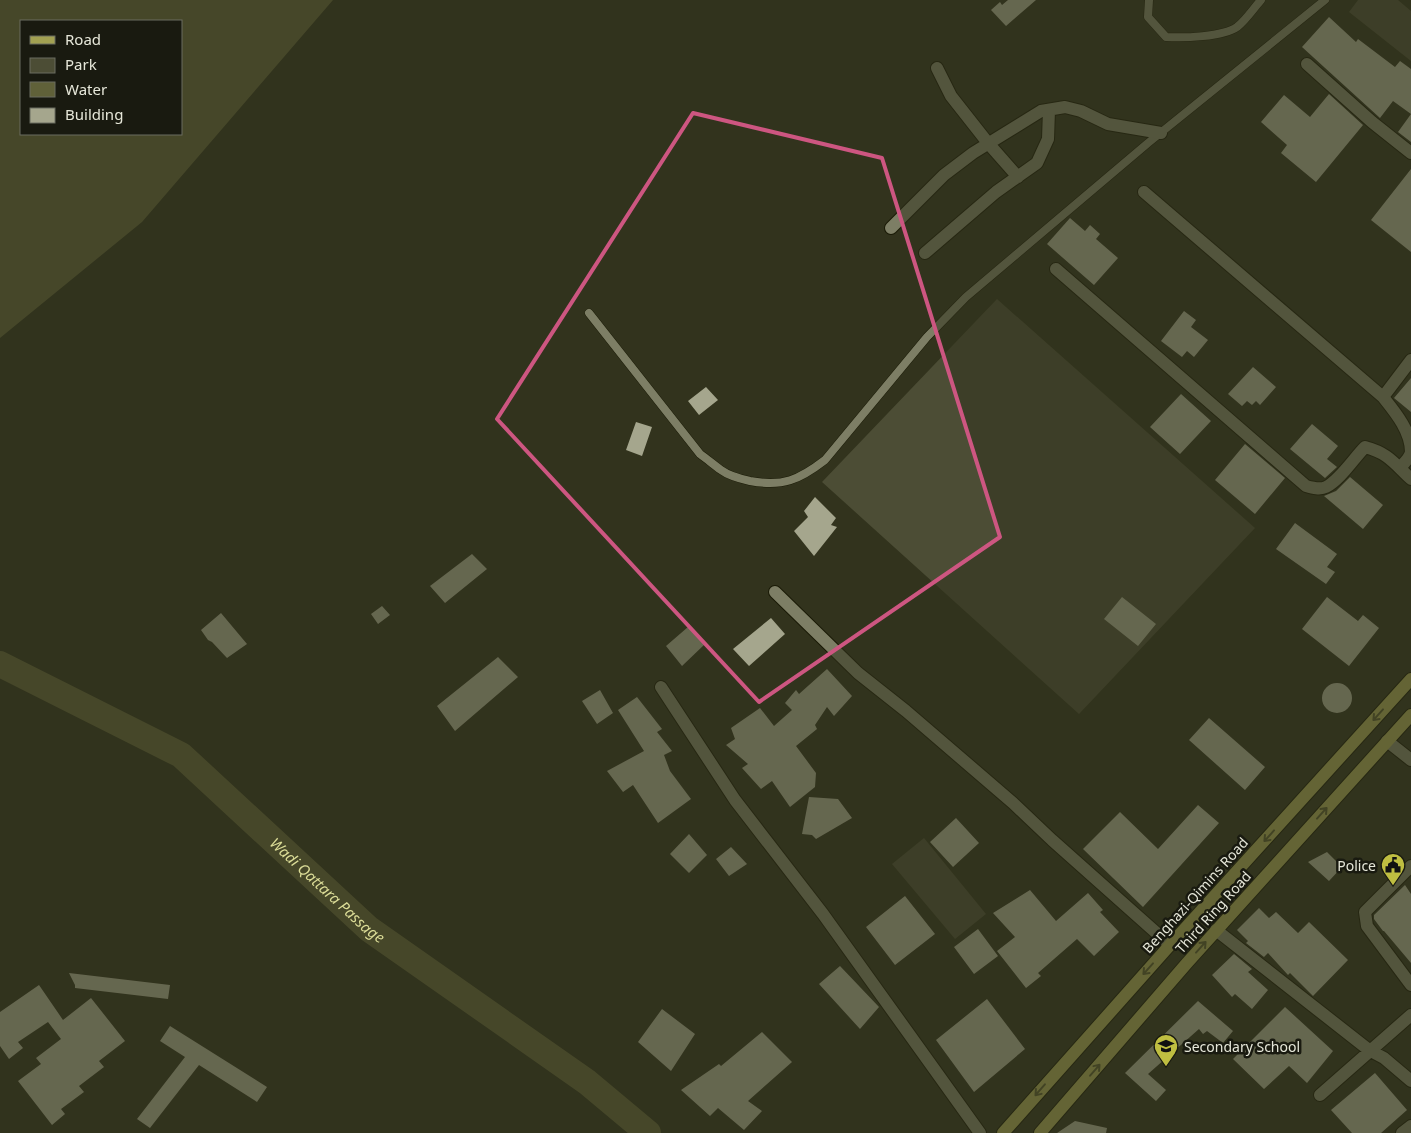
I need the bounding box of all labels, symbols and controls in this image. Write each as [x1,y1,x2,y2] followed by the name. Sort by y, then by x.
[20,20,182,135] legend
[65,29,101,49] text: Road
[65,54,97,74] text: Park
[65,79,107,99] text: Water
[65,104,123,124] text: Building
[1372,709,1384,722] one-way arrow
[1316,807,1328,820] one-way arrow
[1263,829,1275,842] one-way arrow
[266,833,389,947] water label: Wadi Qattara Passage
[1138,833,1252,957] street label: Benghazi-Qimins Road
[1380,852,1406,886] public building icon: Police
[1337,856,1376,875] place label: Police
[1171,867,1255,957] street label: Third Ring Road
[1196,941,1207,954] one-way arrow
[1142,962,1154,975] one-way arrow
[1153,1033,1179,1067] school or university icon: Secondary School
[1184,1037,1300,1056] place label: Secondary School
[1089,1063,1100,1076] one-way arrow
[1034,1084,1046,1097] one-way arrow

